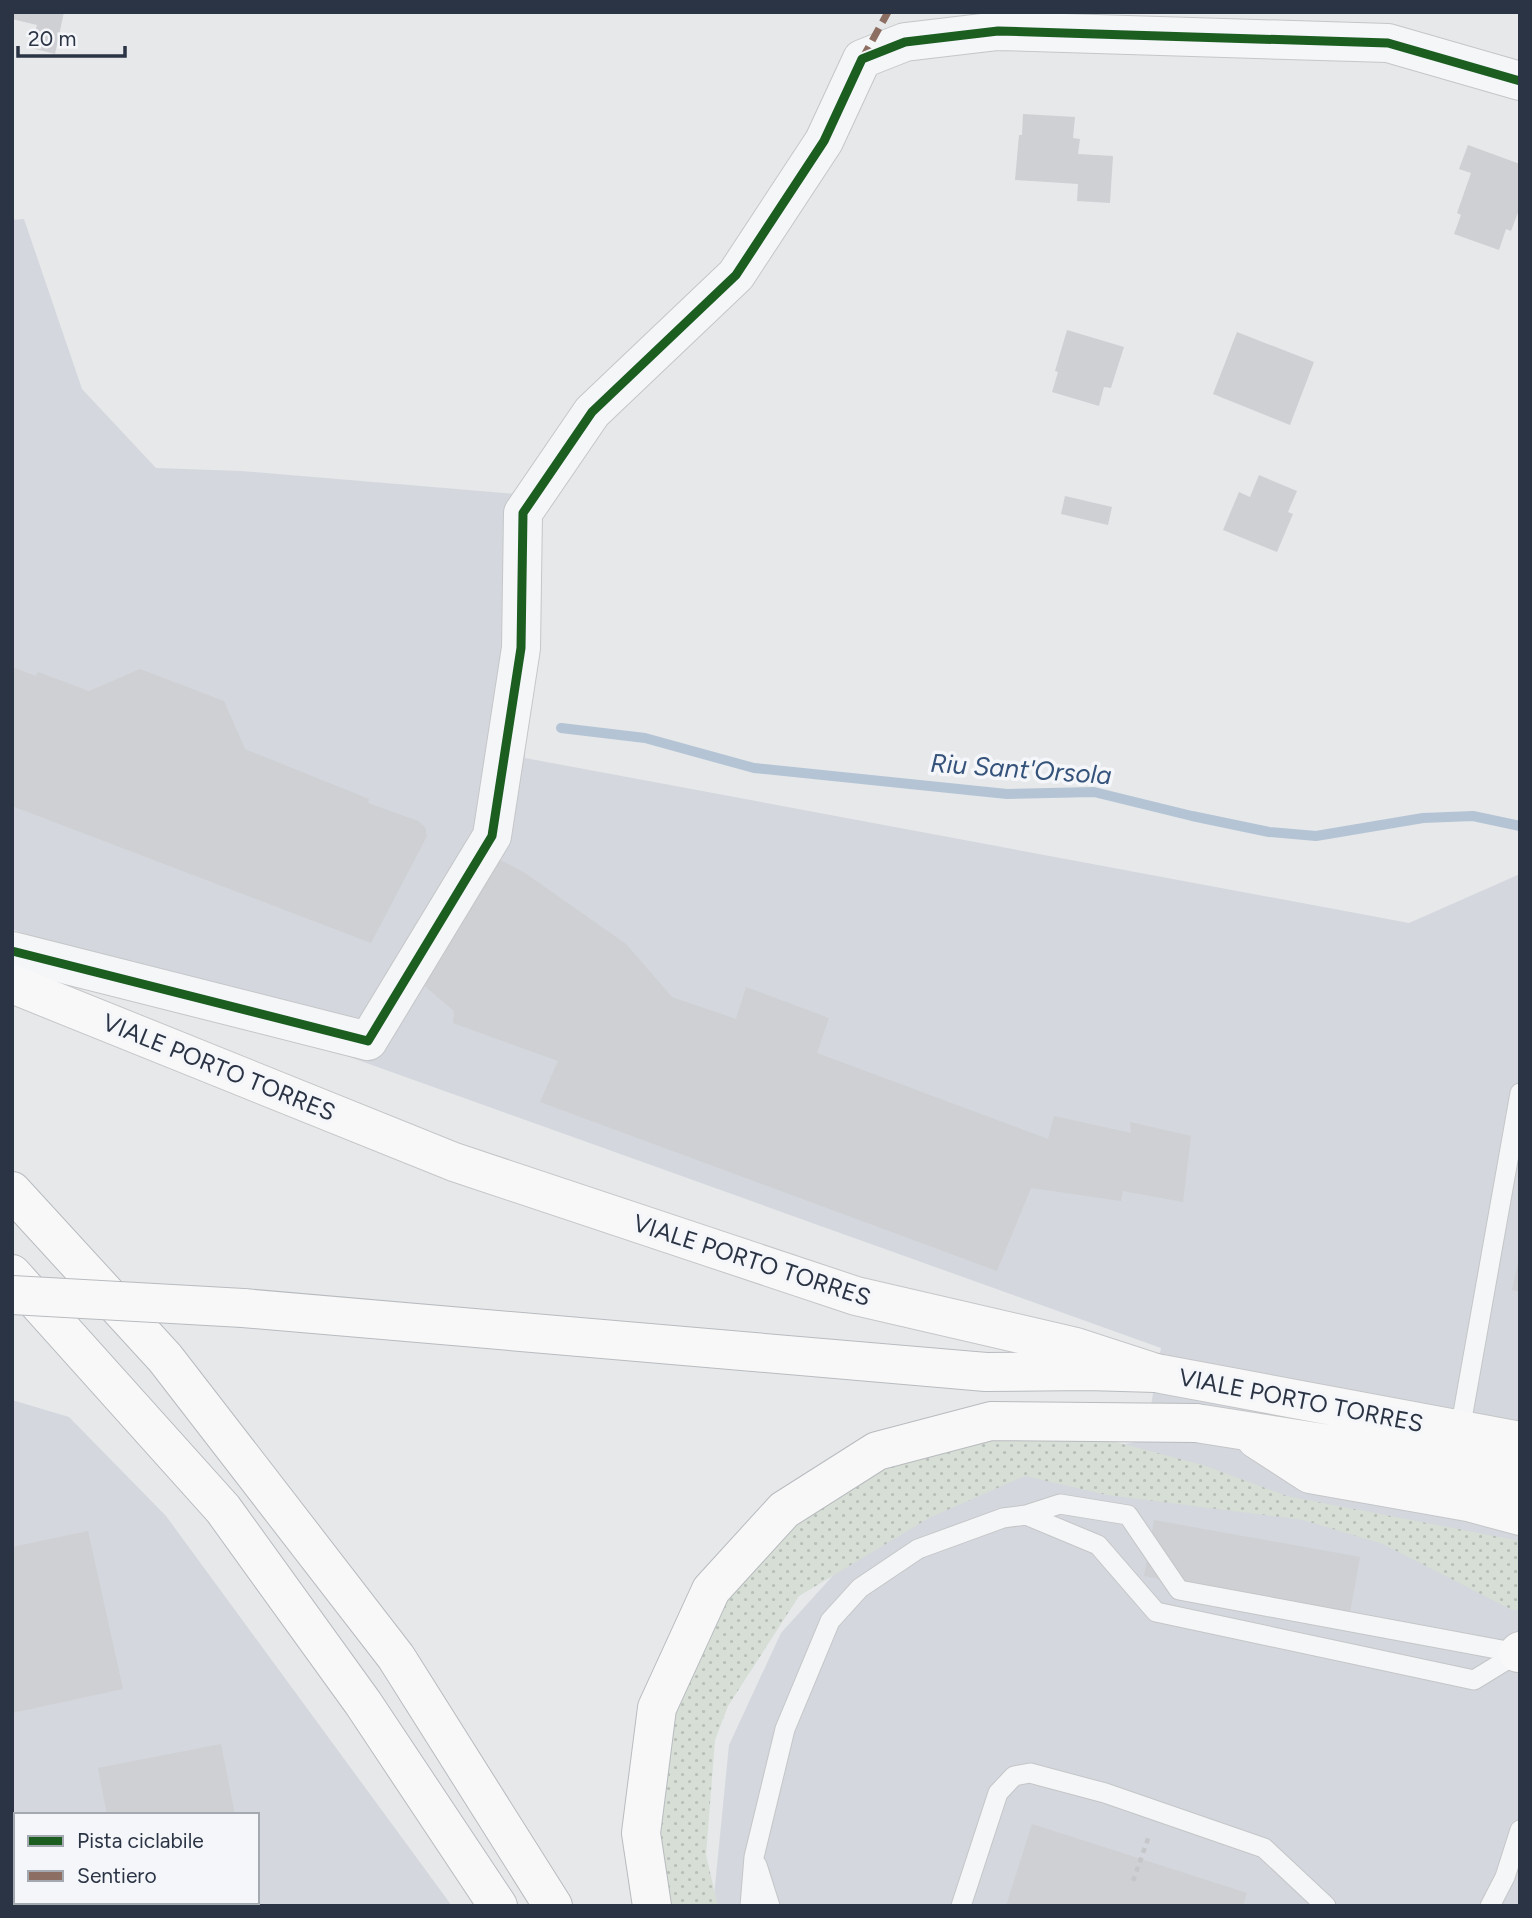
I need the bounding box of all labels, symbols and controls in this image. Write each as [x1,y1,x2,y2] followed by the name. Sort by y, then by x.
[18,14,124,58] scale bar
[28,26,76,51] text: 20 m
[929,747,1113,791] water label: Riu Sant'Orsola
[99,1007,339,1127] street label: VIALE PORTO TORRES
[630,1208,874,1312] street label: VIALE PORTO TORRES
[1176,1362,1426,1438] street label: VIALE PORTO TORRES
[14,1813,259,1904] legend
[77,1828,204,1853] text: Pista ciclabile
[77,1863,157,1888] text: Sentiero

